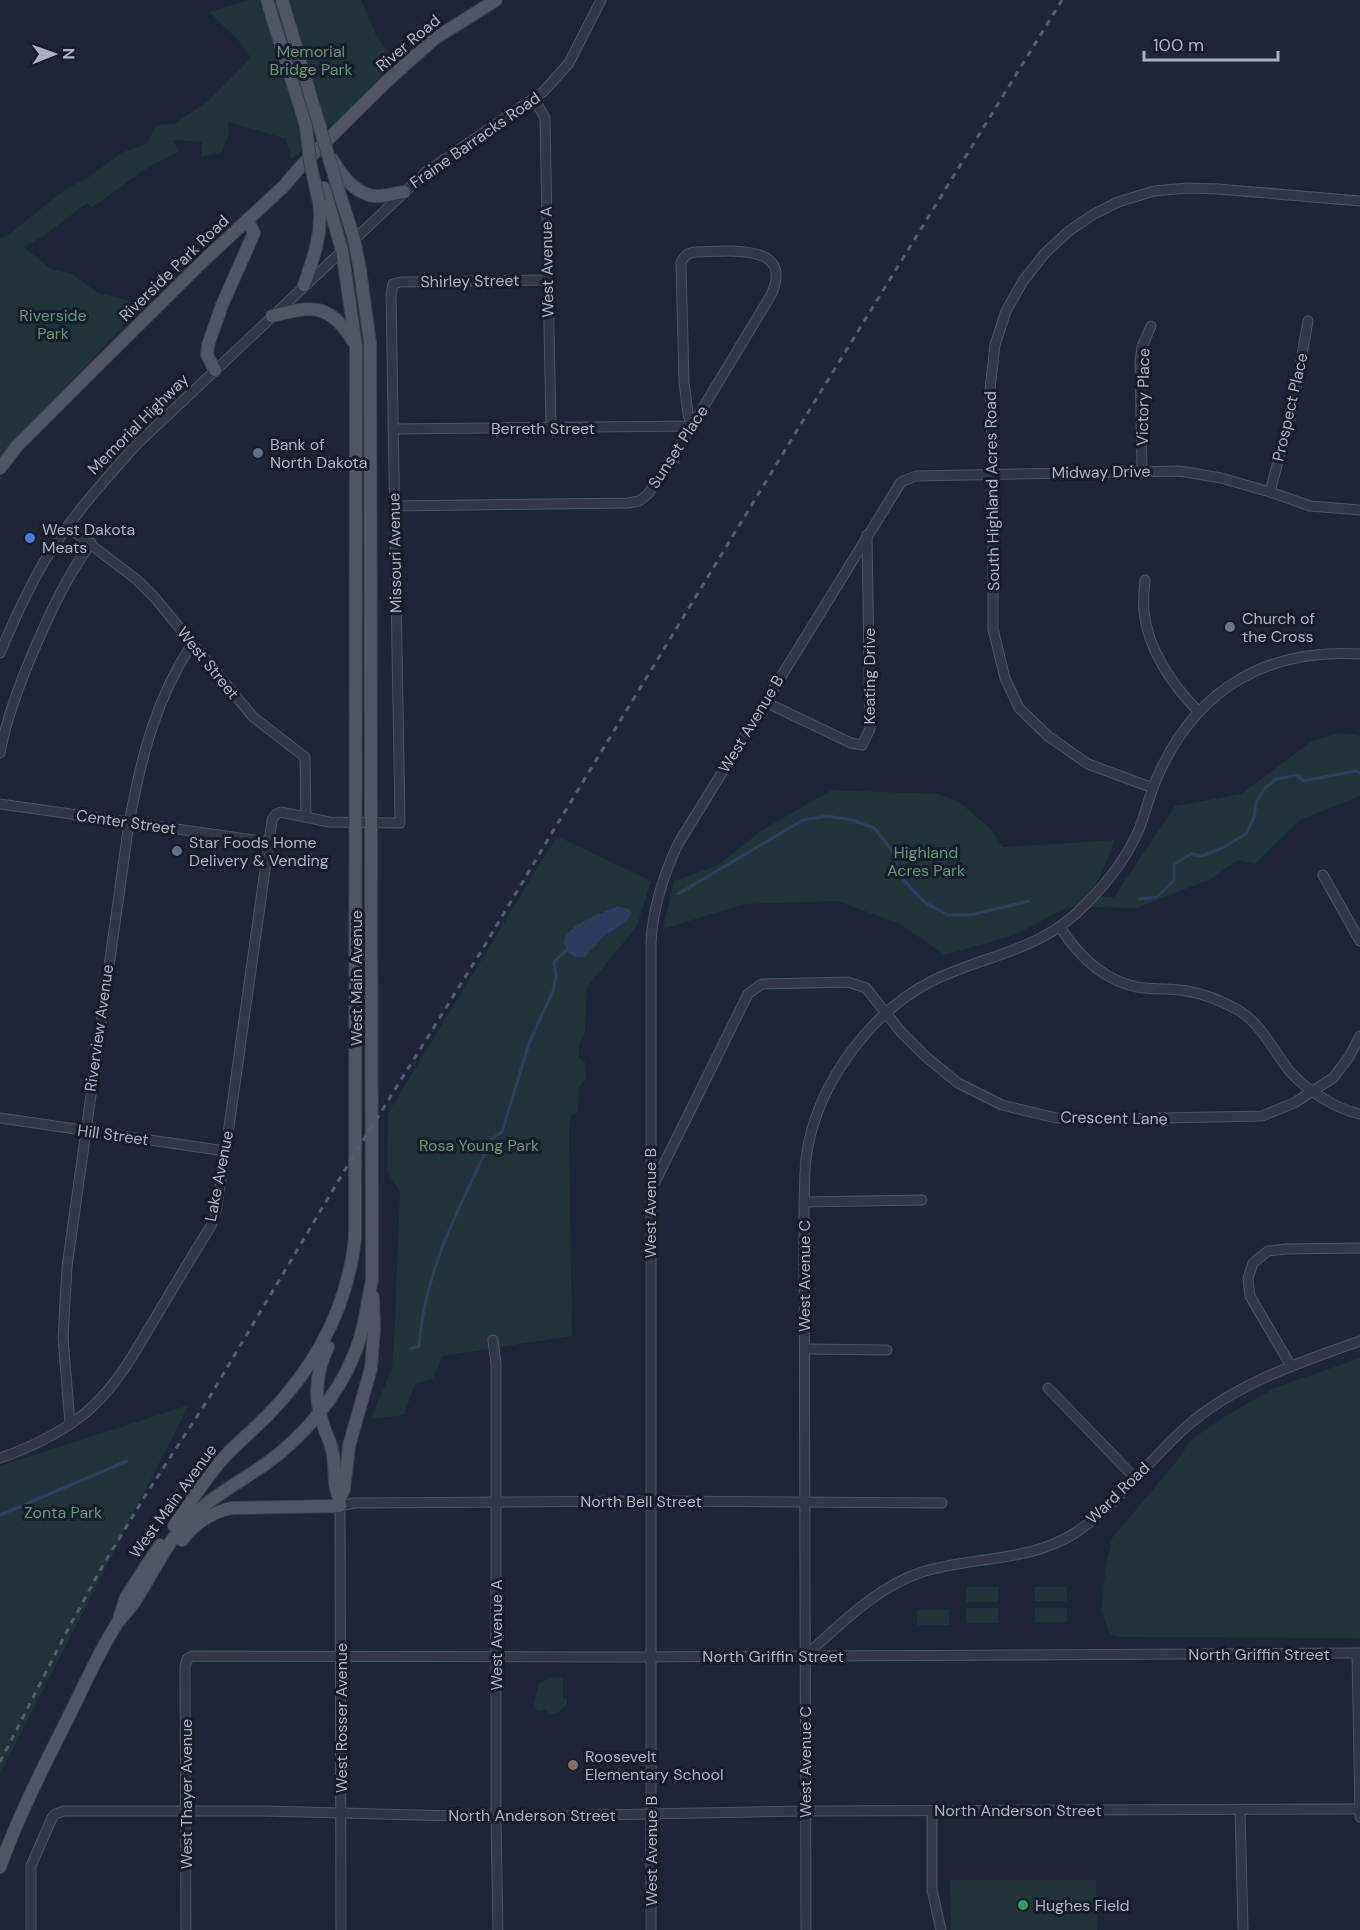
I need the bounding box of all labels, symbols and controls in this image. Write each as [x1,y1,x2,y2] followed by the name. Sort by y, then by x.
[371,10,445,76] street label: River Road
[24,24,84,84] north arrow
[1144,24,1278,62] scale bar
[1153,33,1204,57] text: 100 m
[270,41,353,80] park label: Memorial Bridge Park
[58,48,79,60] text: N
[406,87,544,193] street label: Fraine Barracks Road
[536,206,558,318] street label: West Avenue A
[115,210,233,326] street label: Riverside Park Road
[420,270,520,292] street label: Shirley Street
[19,305,87,344] park label: Riverside Park
[1132,348,1154,446] street label: Victory Place
[1267,351,1313,463] street label: Prospect Place
[83,369,193,479] street label: Memorial Highway
[980,391,1004,591] street label: South Highland Acres Road
[643,402,713,492] street label: Sunset Place
[491,418,595,439] street label: Berreth Street
[270,434,368,473] place label: Bank of North Dakota
[251,446,265,460] marker: Bank of North Dakota
[1051,461,1151,483] street label: Midway Drive
[383,493,407,613] street label: Missouri Avenue
[42,519,135,558] place label: West Dakota Meats
[23,531,37,545] marker: West Dakota Meats
[1242,608,1315,647] place label: Church of the Cross
[1223,620,1237,634] marker: Church of the Cross
[172,622,244,704] street label: West Street
[859,628,880,724] street label: Keating Drive
[714,671,788,777] street label: West Avenue B
[75,805,177,839] street label: Center Street
[189,832,329,871] place label: Star Foods Home Delivery & Vending
[887,842,965,881] park label: Highland Acres Park
[170,844,184,858] marker: Star Foods Home Delivery & Vending
[346,910,367,1046] street label: West Main Avenue
[80,963,118,1093] street label: Riverview Avenue
[1060,1107,1168,1129] street label: Crescent Lane
[76,1120,150,1150] street label: Hill Street
[200,1129,238,1223] street label: Lake Avenue
[419,1135,539,1156] park label: Rosa Young Park
[640,1148,661,1258] street label: West Avenue B
[794,1220,815,1332] street label: West Avenue C
[125,1440,221,1562] street label: West Main Avenue
[1082,1457,1154,1529] street label: Ward Road
[580,1491,702,1512] street label: North Bell Street
[24,1502,102,1523] park label: Zonta Park
[486,1579,507,1691] street label: West Avenue A
[331,1643,352,1793] street label: West Rosser Avenue
[1188,1644,1330,1665] street label: North Griffin Street
[702,1646,844,1667] street label: North Griffin Street
[795,1706,816,1818] street label: West Avenue C
[176,1719,197,1869] street label: West Thayer Avenue
[585,1746,723,1785] place label: Roosevelt Elementary School
[566,1758,580,1772] marker: Roosevelt Elementary School
[641,1796,662,1906] street label: West Avenue B
[934,1800,1102,1821] street label: North Anderson Street
[448,1805,616,1826] street label: North Anderson Street
[1035,1895,1130,1916] place label: Hughes Field
[1016,1898,1030,1912] marker: Hughes Field

